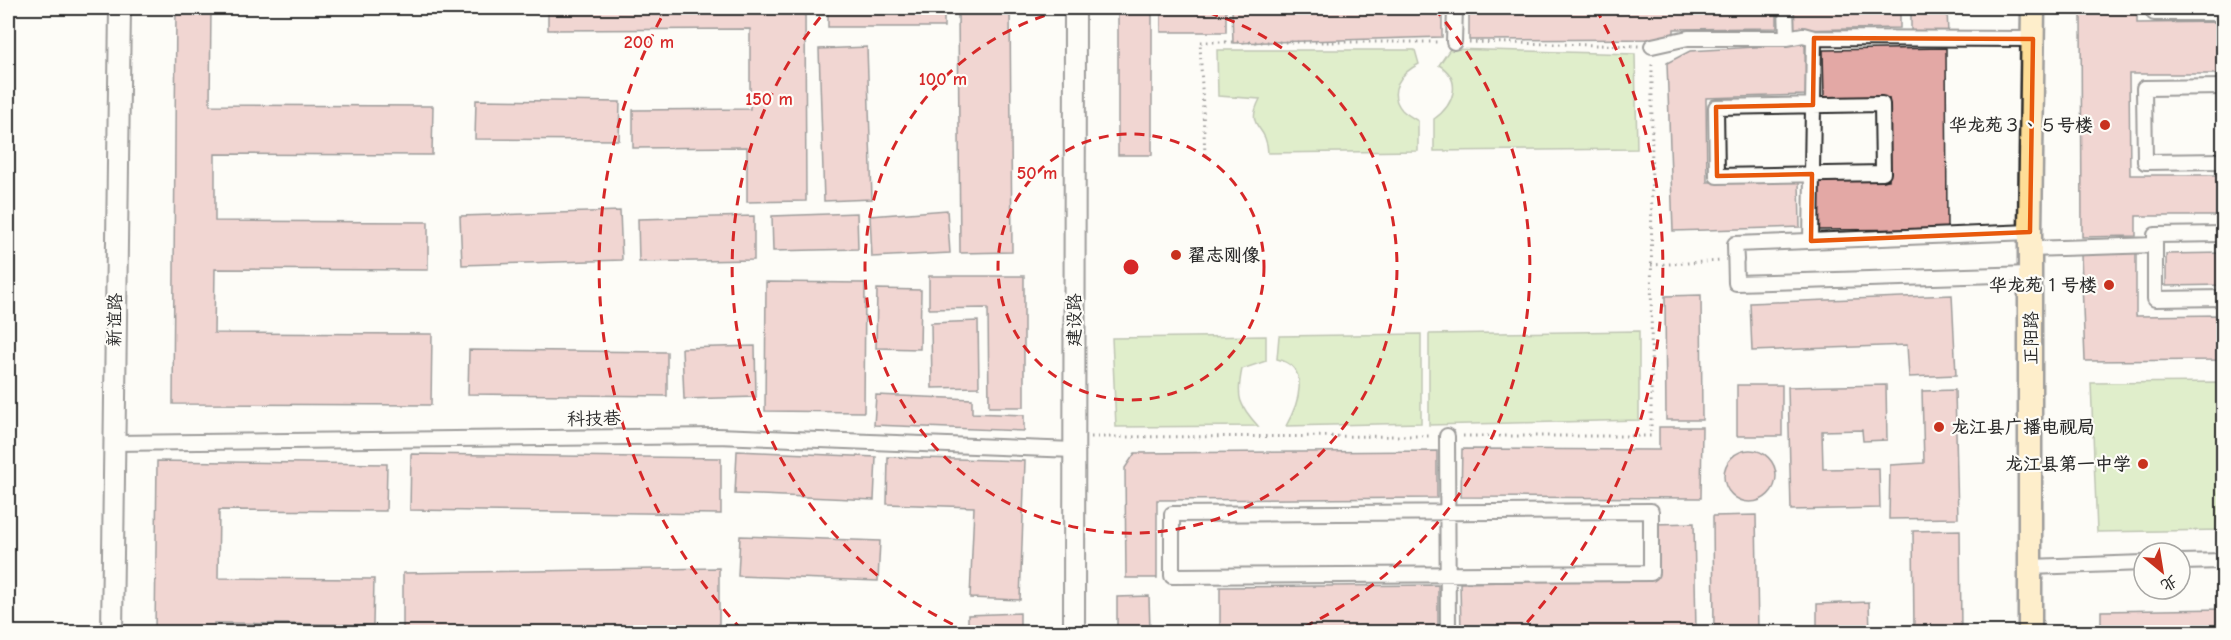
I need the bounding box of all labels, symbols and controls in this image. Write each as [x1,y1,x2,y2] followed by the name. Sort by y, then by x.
[624,32,674,53] text: 200 m
[919,69,967,90] text: 100 m
[745,89,793,110] text: 150 m
[1949,115,2093,136] place label: 华龙苑３、５号楼
[2098,118,2112,132] marker: 华龙苑３、５号楼
[1017,163,1057,184] text: 50 m
[1188,245,1260,266] place label: 翟志刚像
[1169,248,1183,262] marker: 翟志刚像
[1121,257,1141,277] centre of rings
[1989,275,2097,296] place label: 华龙苑１号楼
[2102,278,2116,292] marker: 华龙苑１号楼
[104,293,126,347] street label: 新谊路
[1064,293,1085,347] street label: 建设路
[2021,311,2042,365] street label: 正阳路
[567,408,621,430] street label: 科技巷
[1951,417,2095,438] place label: 龙江县广播电视局
[1932,420,1946,434] marker: 龙江县广播电视局
[2005,454,2131,475] place label: 龙江县第一中学
[2136,457,2150,471] marker: 龙江县第一中学
[2132,541,2192,601] north arrow
[2158,571,2180,595] text: 北

